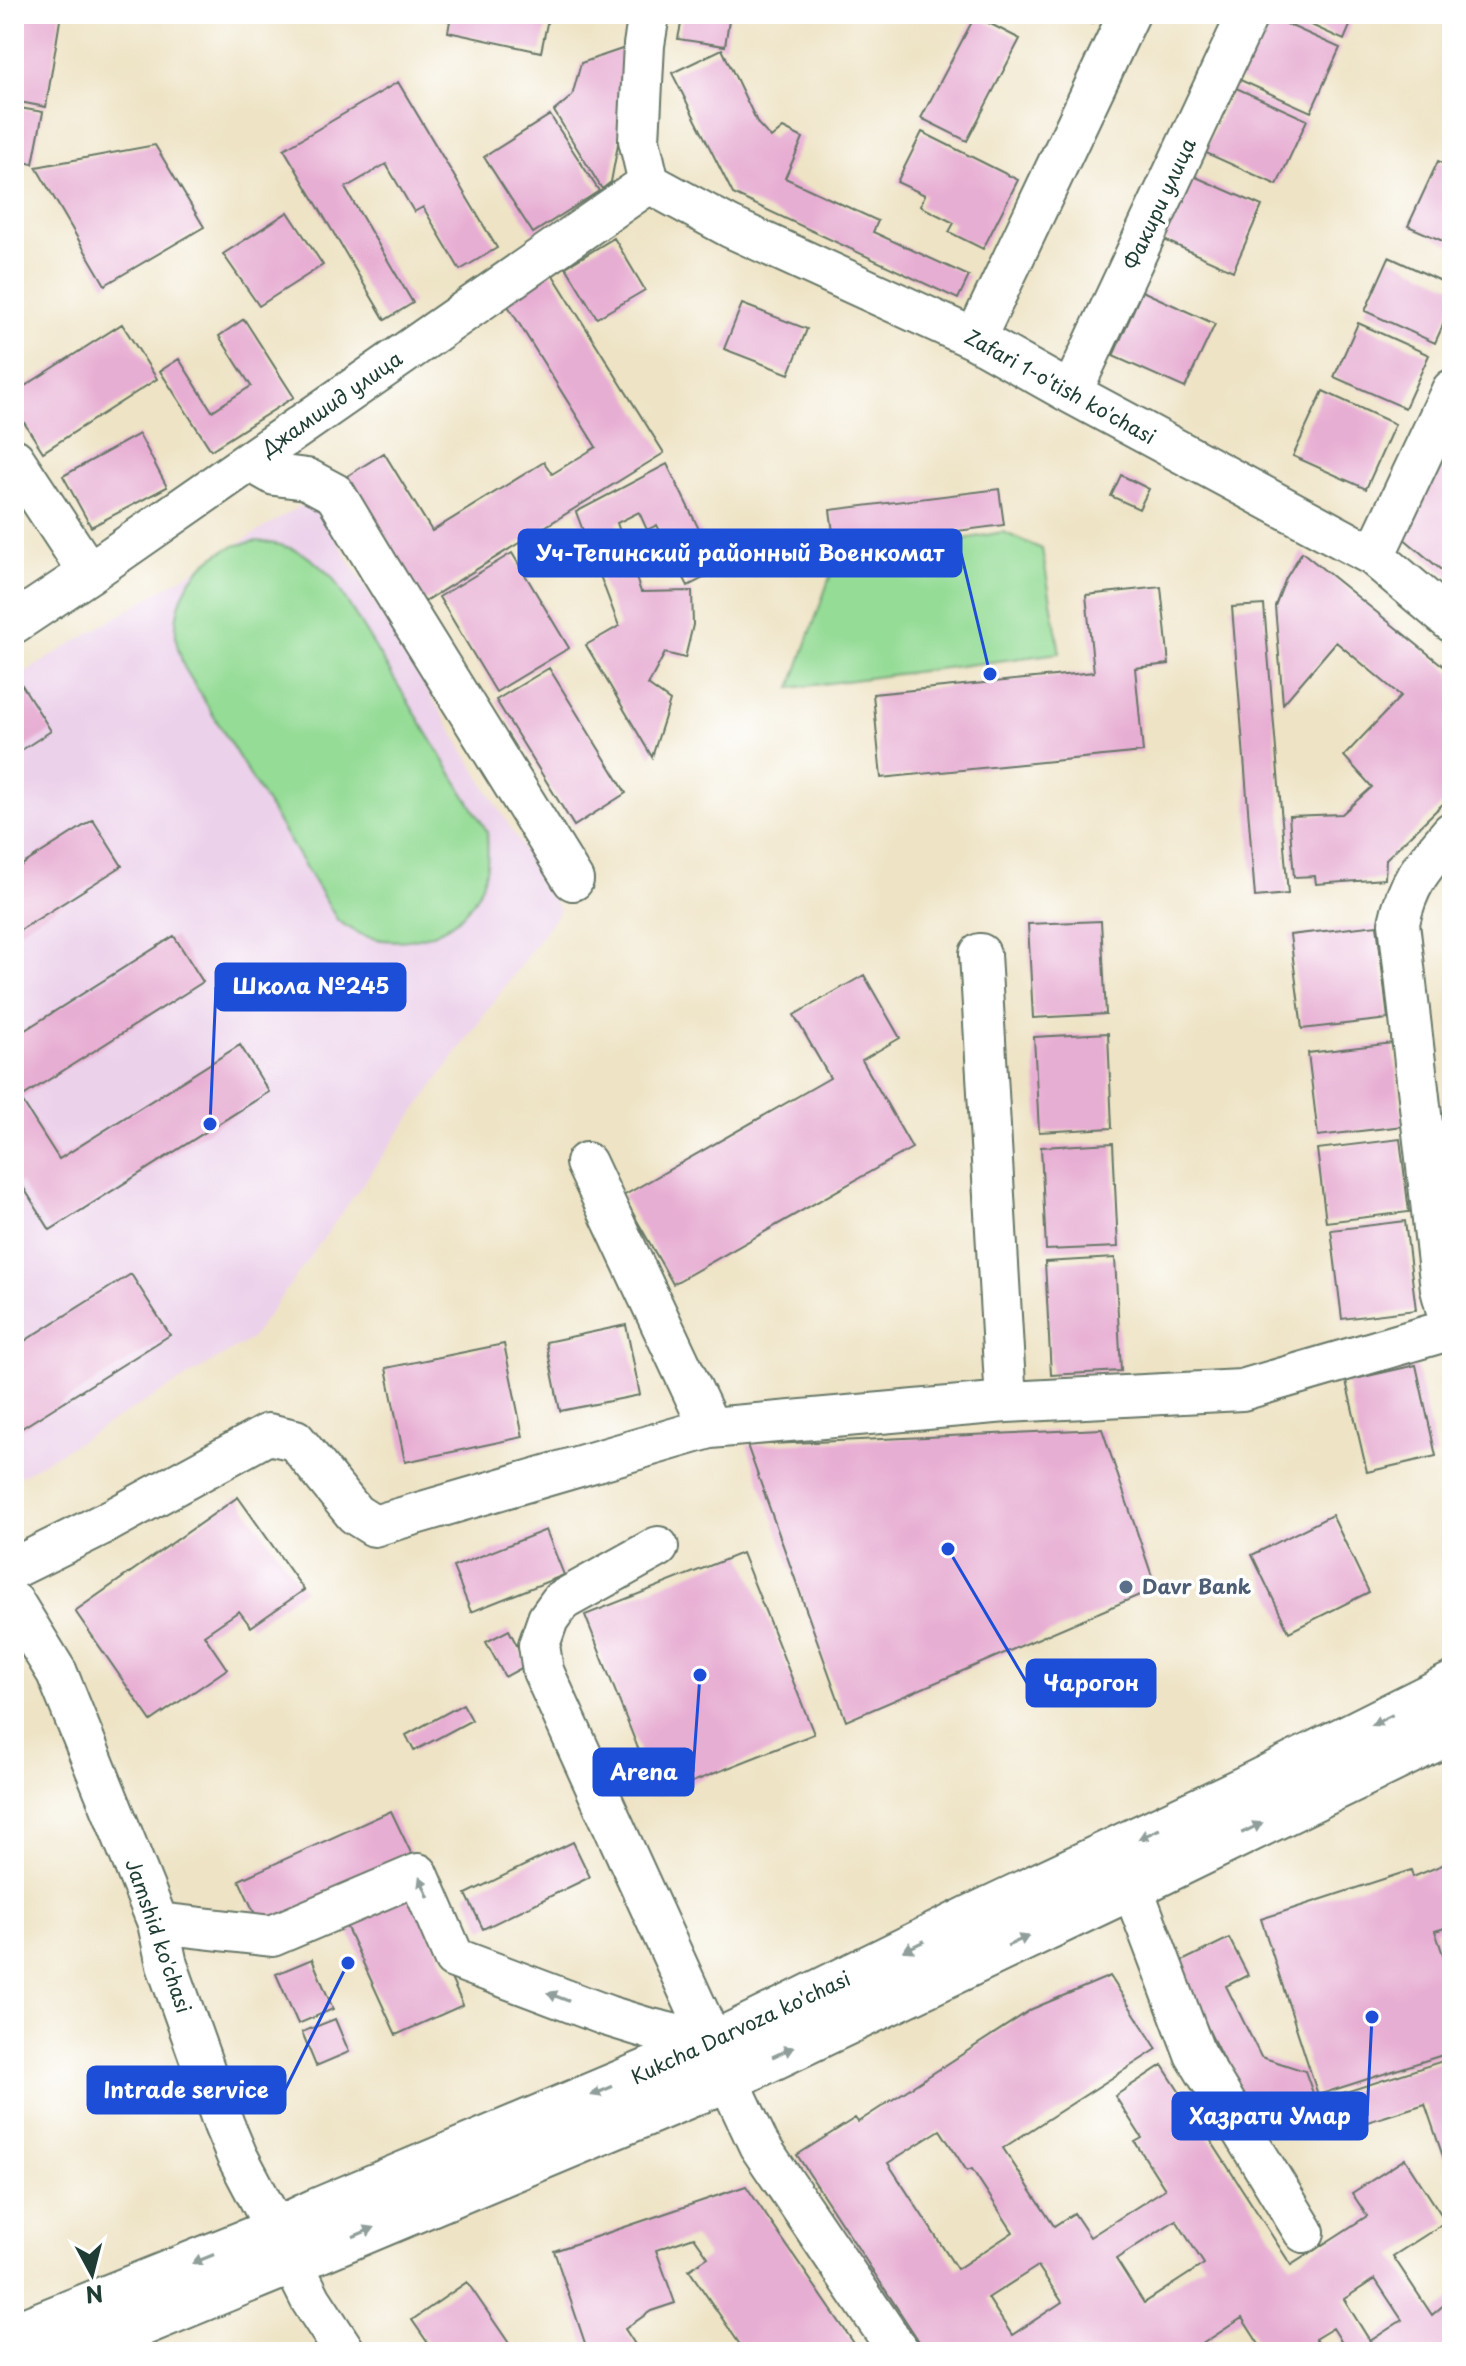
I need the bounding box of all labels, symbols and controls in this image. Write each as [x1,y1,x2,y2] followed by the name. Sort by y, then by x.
[1116,133,1203,274] street label: Факири улица
[960,321,1161,451] street label: Zafari 1-o'tish ko'chasi
[254,343,408,464] street label: Джамшид улица
[519,530,961,576] callout: Уч-Тепинский районный Военкомат
[536,535,945,568] text: Уч-Тепинский районный Военкомат
[216,964,405,1010] callout: Школа №245
[233,968,389,1001] text: Школа №245
[1142,1571,1252,1601] place label: Davr Bank
[1117,1578,1135,1596] marker: Davr Bank
[1027,1660,1155,1706] callout: Чарогон
[1043,1665,1139,1698] text: Чарогон
[1371,1713,1394,1727] one-way arrow
[594,1749,693,1795] callout: Arena
[609,1754,678,1787] text: Arena
[1241,1821,1264,1835] one-way arrow
[1137,1827,1160,1841] one-way arrow
[118,1854,199,2017] street label: Jamshid ko'chasi
[417,1875,430,1898] one-way arrow
[1006,1934,1030,1948] one-way arrow
[902,1939,925,1953] one-way arrow
[626,1963,855,2091] street label: Kukcha Darvoza ko'chasi
[546,1990,570,2003] one-way arrow
[771,2045,795,2059] one-way arrow
[88,2067,285,2113] callout: Intrade service
[103,2072,269,2105] text: Intrade service
[590,2084,614,2097] one-way arrow
[1173,2093,1367,2139] callout: Хазрати Умар
[1189,2098,1351,2131] text: Хазрати Умар
[352,2226,376,2239] one-way arrow
[52,2234,132,2314] north arrow
[191,2252,215,2265] one-way arrow
[84,2278,105,2313] text: N

